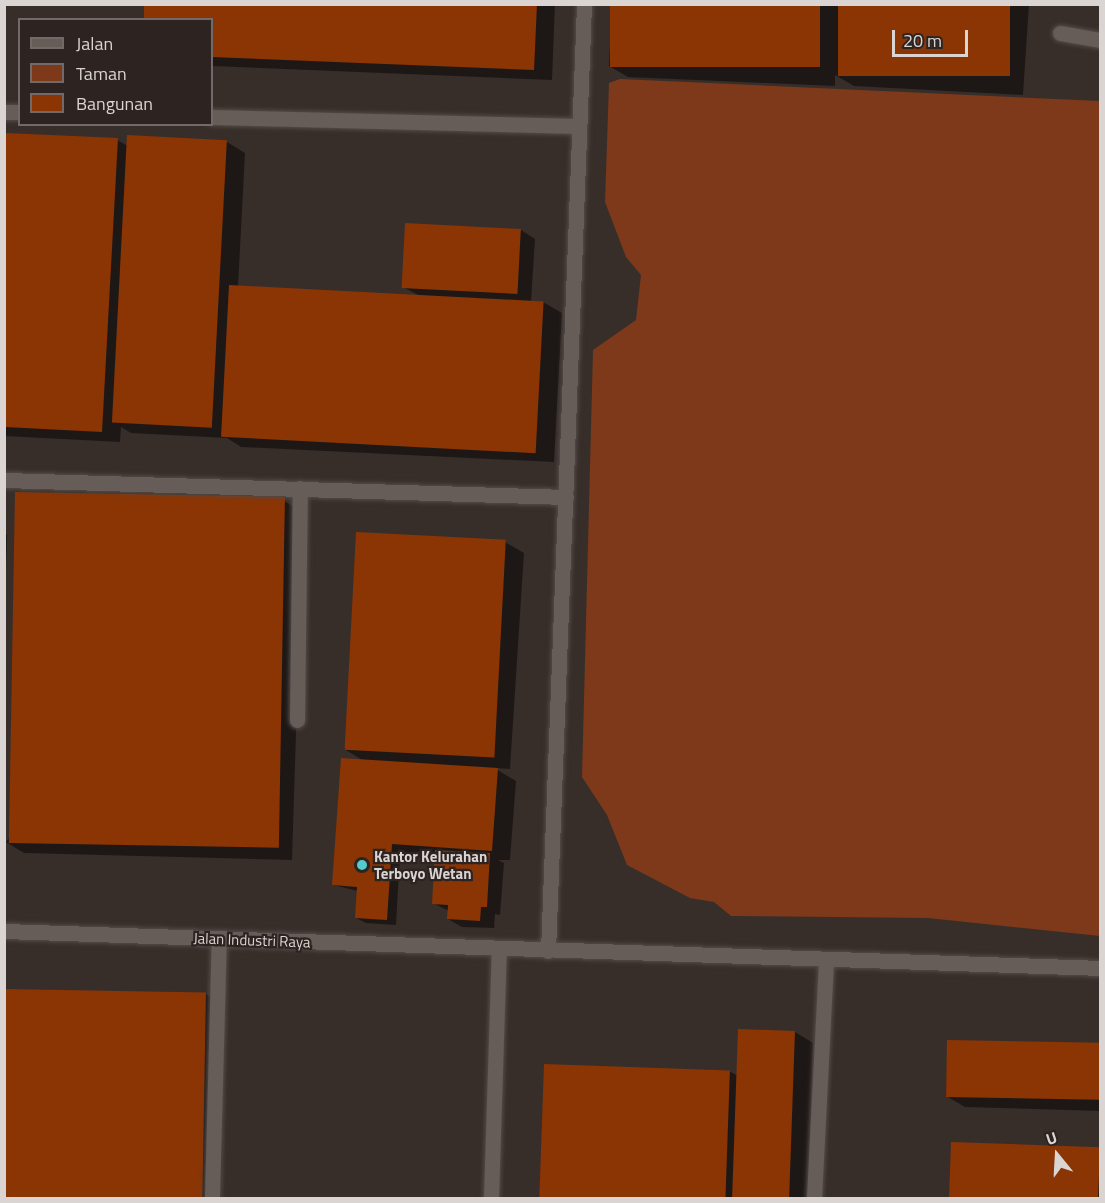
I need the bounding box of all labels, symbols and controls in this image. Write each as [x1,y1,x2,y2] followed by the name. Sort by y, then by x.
[18,18,213,126] legend
[895,18,972,56] scale bar
[903,27,942,54] text: 20 m
[76,30,113,57] text: Jalan
[76,60,127,87] text: Taman
[76,90,153,117] text: Bangunan
[374,847,487,882] place label: Kantor Kelurahan Terboyo Wetan
[355,858,369,872] marker: Kantor Kelurahan Terboyo Wetan
[193,929,311,951] street label: Jalan Industri Raya
[1027,1125,1087,1185] north arrow
[1043,1125,1060,1151] text: U

